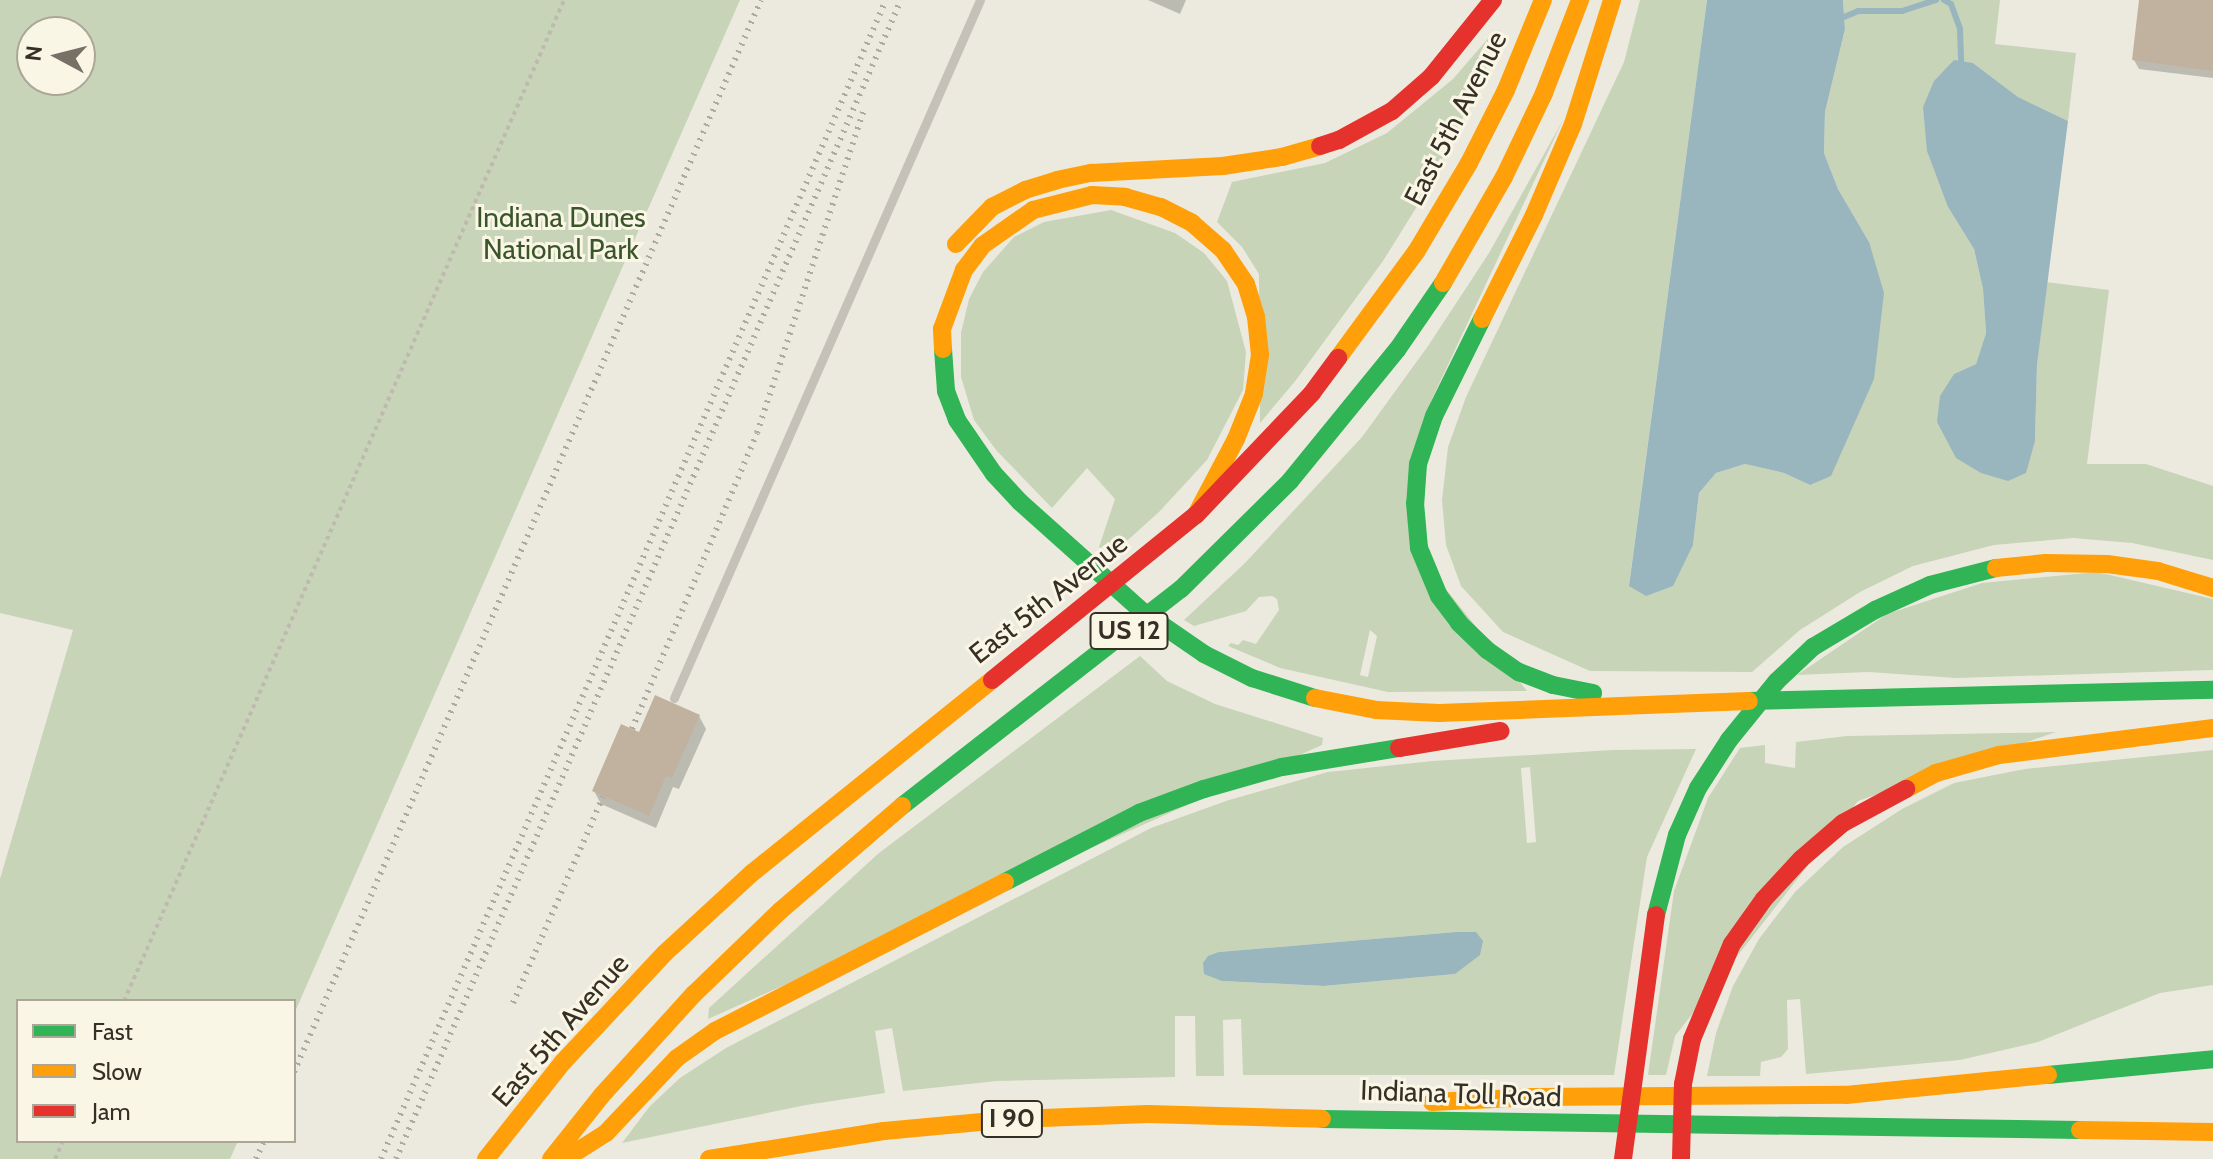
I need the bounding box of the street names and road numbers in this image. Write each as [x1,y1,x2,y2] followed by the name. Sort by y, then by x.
[1397,25,1513,211] street label: East 5th Avenue
[962,526,1134,670] street label: East 5th Avenue
[1089,609,1169,653] road number: US 12
[485,947,635,1113] street label: East 5th Avenue
[1360,1073,1562,1113] street label: Indiana Toll Road
[980,1097,1044,1141] road number: I 90

